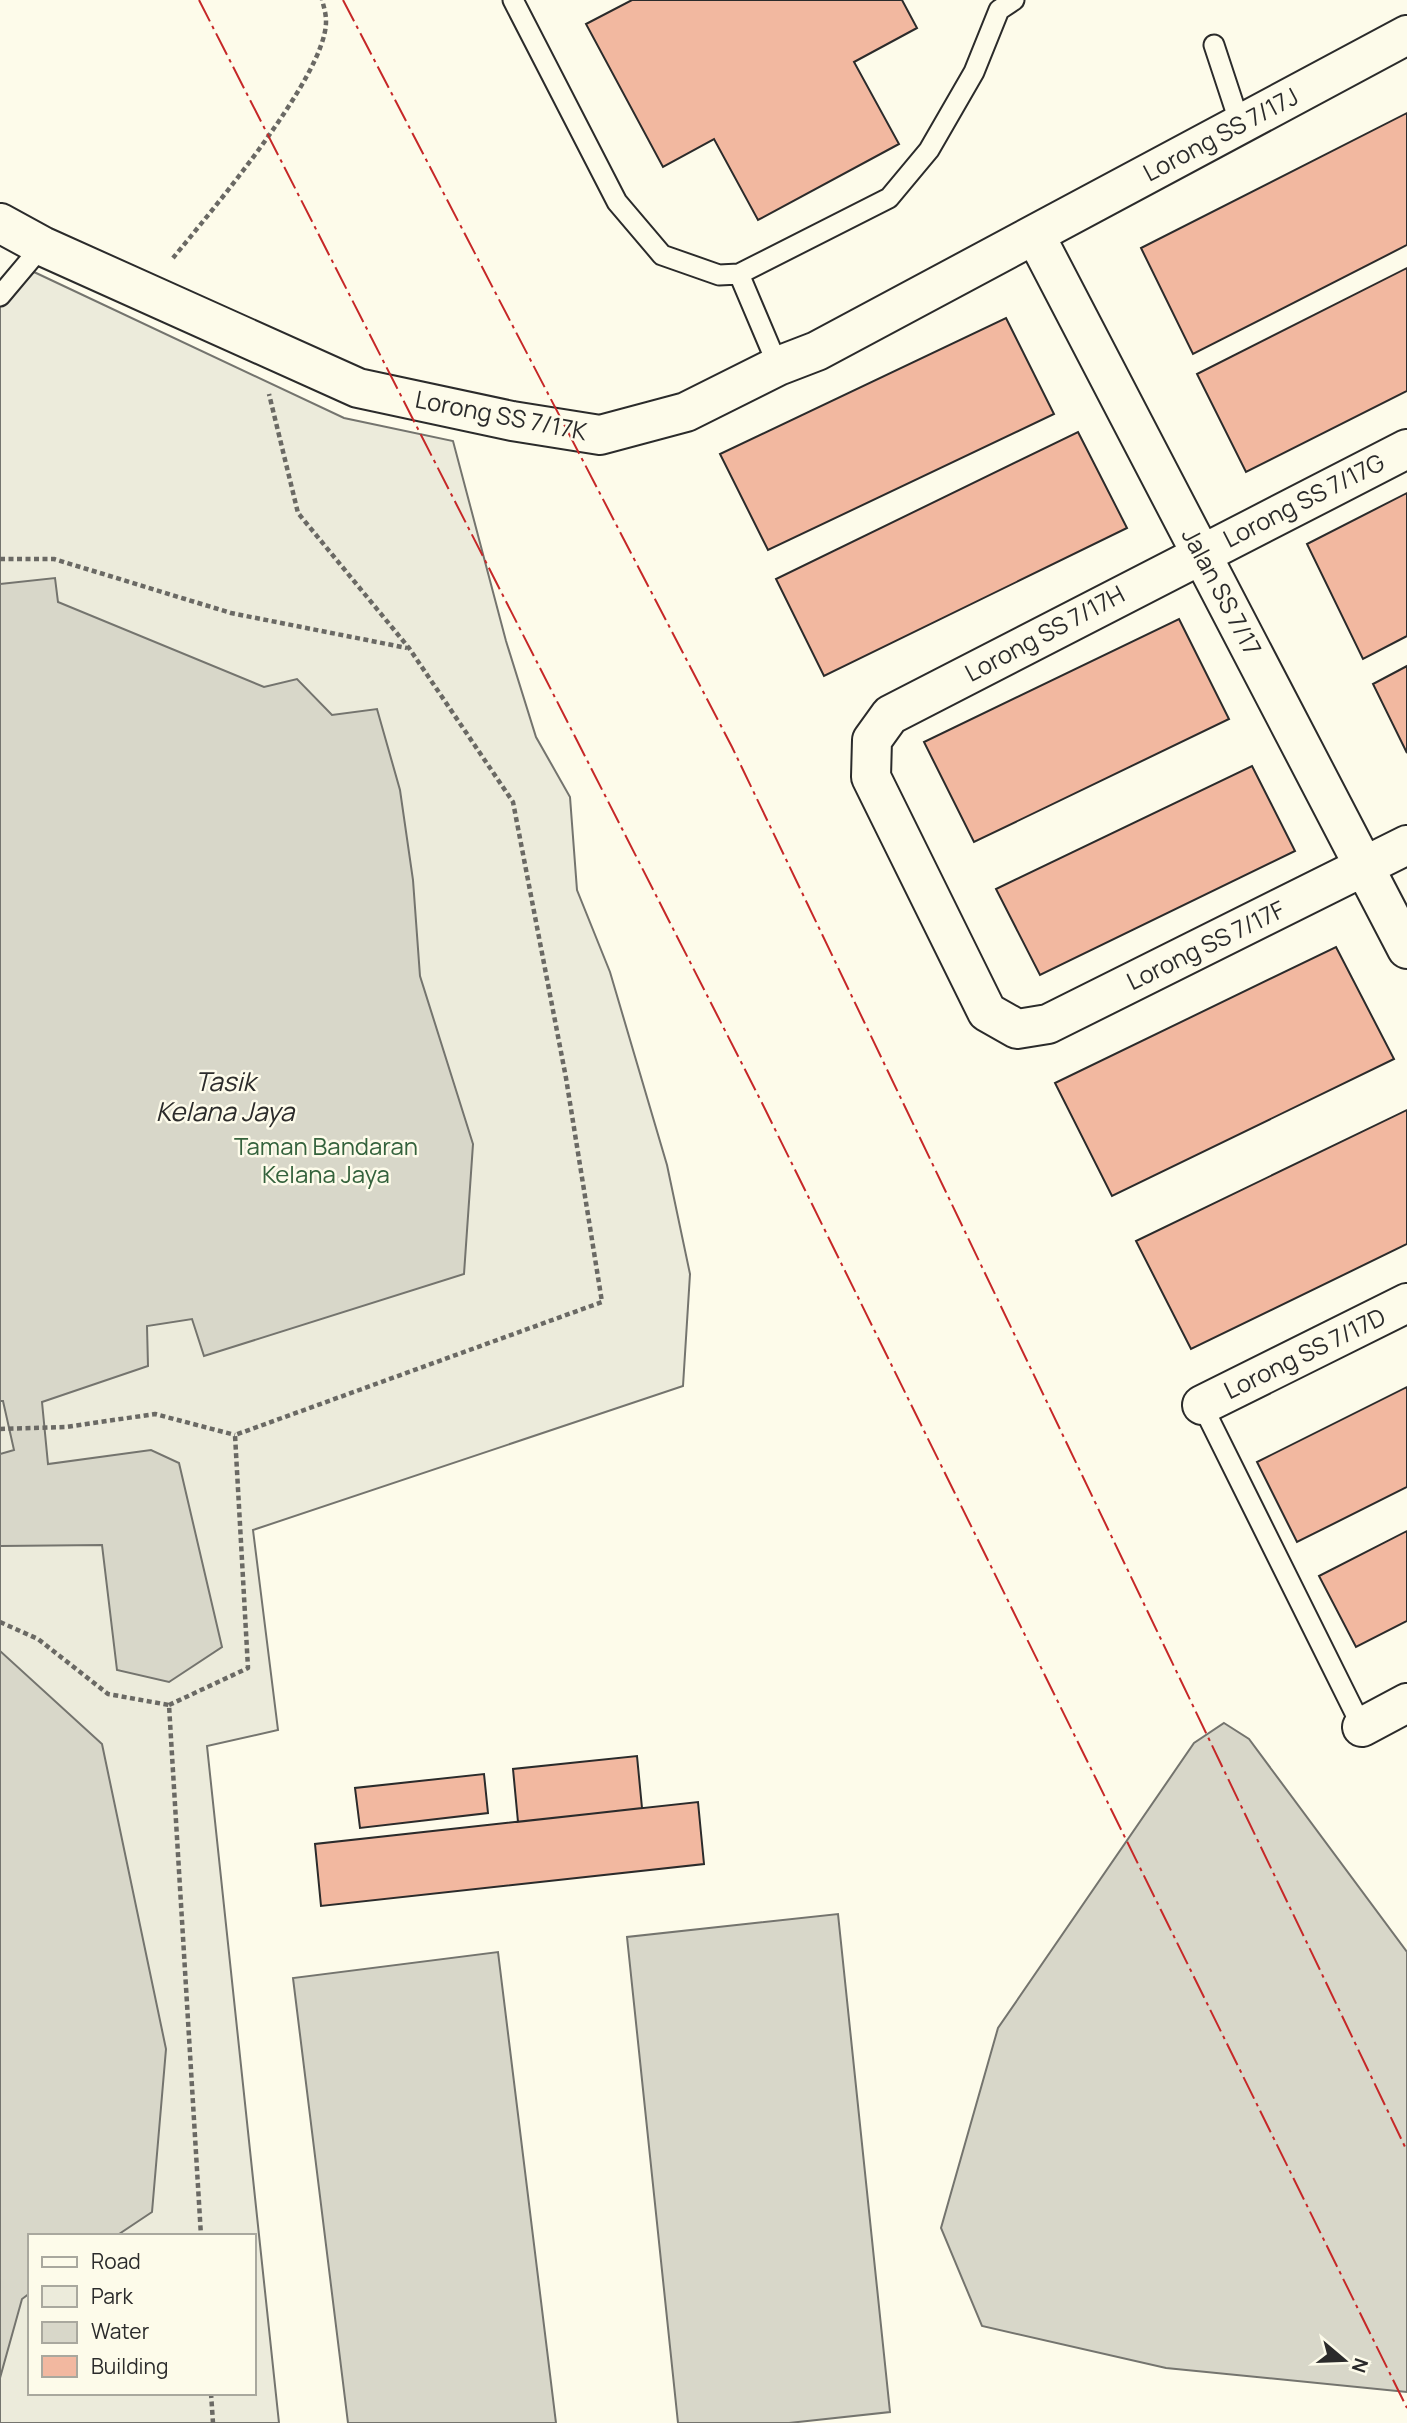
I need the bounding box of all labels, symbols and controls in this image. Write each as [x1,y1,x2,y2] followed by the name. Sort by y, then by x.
[1137,79,1304,188] street label: Lorong SS 7/17J
[413,382,591,447] street label: Lorong SS 7/17K
[1217,445,1390,554] street label: Lorong SS 7/17G
[1175,522,1270,661] street label: Jalan SS 7/17
[959,577,1130,689] street label: Lorong SS 7/17H
[1121,892,1290,997] street label: Lorong SS 7/17F
[156,1063,296,1129] water label: Tasik Kelana Jaya
[234,1129,418,1190] park label: Taman Bandaran Kelana Jaya
[1218,1299,1391,1406] street label: Lorong SS 7/17D
[28,2234,256,2395] legend
[91,2247,141,2275] text: Road
[91,2282,133,2310] text: Park
[91,2317,150,2345] text: Water
[1309,2325,1379,2395] north arrow
[91,2352,168,2380] text: Building
[1346,2355,1375,2376] text: N

